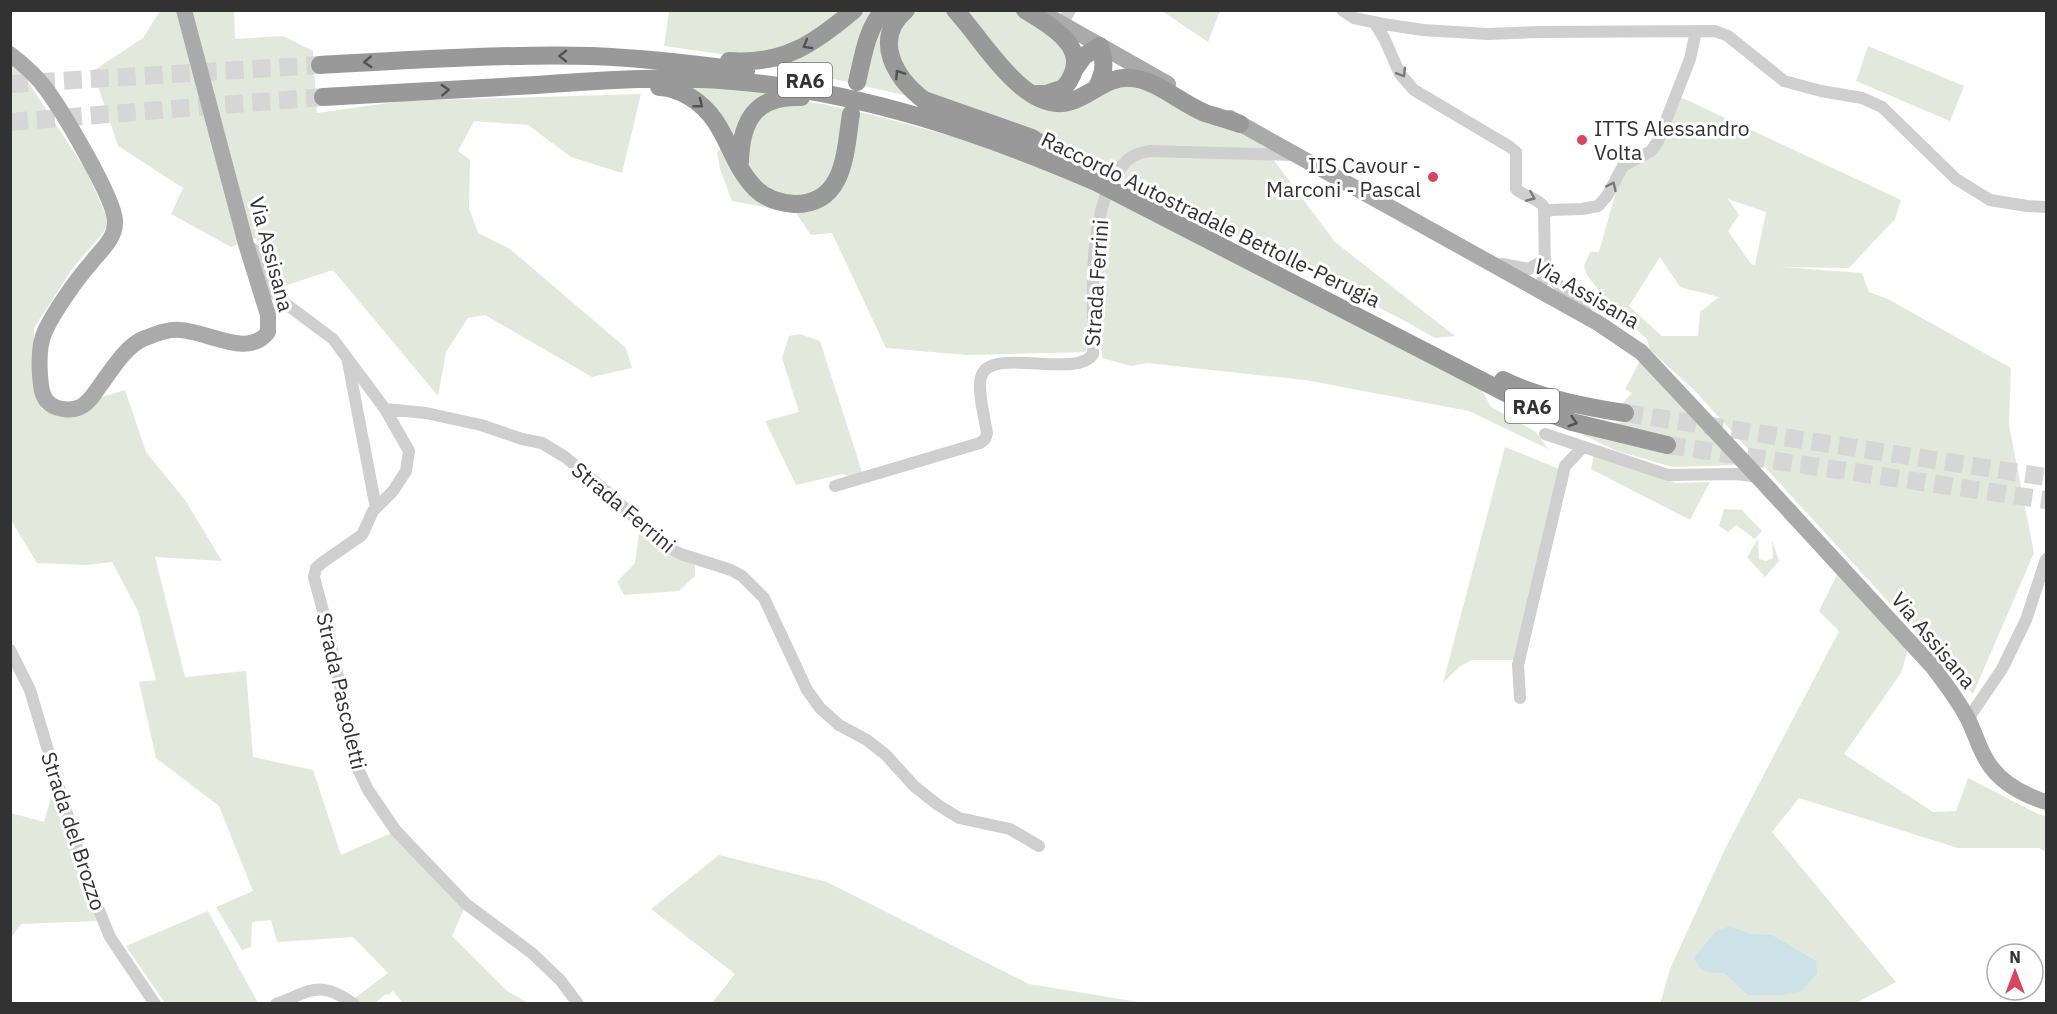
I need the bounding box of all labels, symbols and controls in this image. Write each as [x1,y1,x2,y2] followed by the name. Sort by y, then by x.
[803,38,813,49] one-way arrow
[559,50,568,62] one-way arrow
[364,56,373,69] one-way arrow
[778,63,832,97] road number: RA6
[1394,67,1406,77] one-way arrow
[895,69,906,80] one-way arrow
[440,84,449,97] one-way arrow
[692,97,703,108] one-way arrow
[1594,114,1749,166] place label: ITTS Alessandro Volta
[1037,124,1385,314] street label: Raccordo Autostradale Bettolle-Perugia
[1575,133,1589,147] marker: ITTS Alessandro Volta
[1266,151,1421,203] place label: IIS Cavour - Marconi - Pascal
[1426,170,1440,184] marker: IIS Cavour - Marconi - Pascal
[1604,182,1616,193] one-way arrow
[1524,190,1535,202] one-way arrow
[243,193,301,315] street label: Via Assisana
[1078,219,1114,347] street label: Strada Ferrini
[1529,251,1645,335] street label: Via Assisana
[1505,389,1559,423] road number: RA6
[1567,415,1578,427] one-way arrow
[566,455,682,559] street label: Strada Ferrini
[1885,586,1983,694] street label: Via Assisana
[310,610,374,772] street label: Strada Pascoletti
[35,748,113,914] street label: Strada del Brozzo
[1985,942,2045,1002] north arrow
[2009,947,2021,967] text: N

